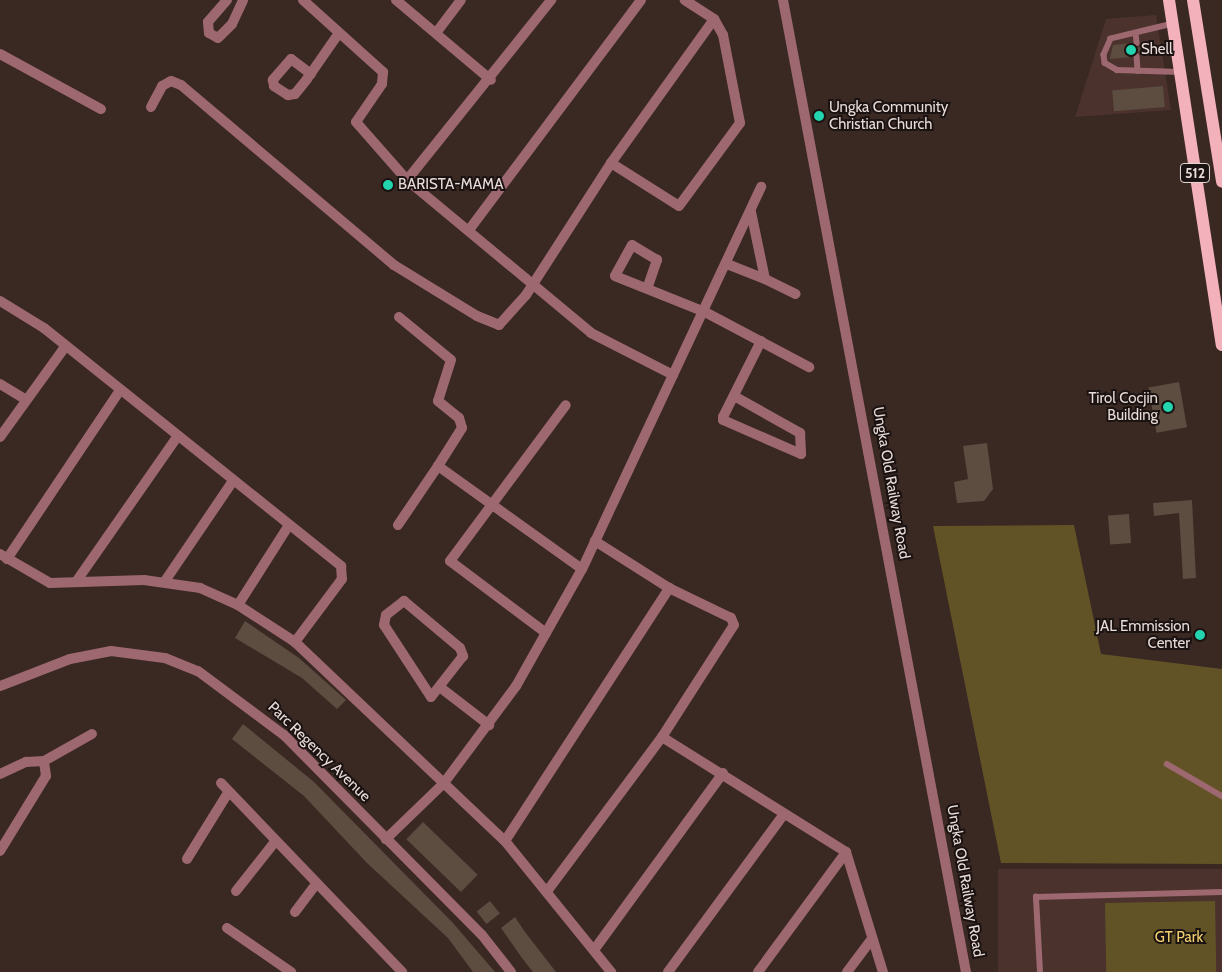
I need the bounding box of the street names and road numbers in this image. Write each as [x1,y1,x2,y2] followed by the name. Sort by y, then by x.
[1179,162,1211,184] road number: 512
[869,405,913,561] street label: Ungka Old Railway Road
[264,698,374,806] street label: Parc Regency Avenue
[943,803,987,959] street label: Ungka Old Railway Road

